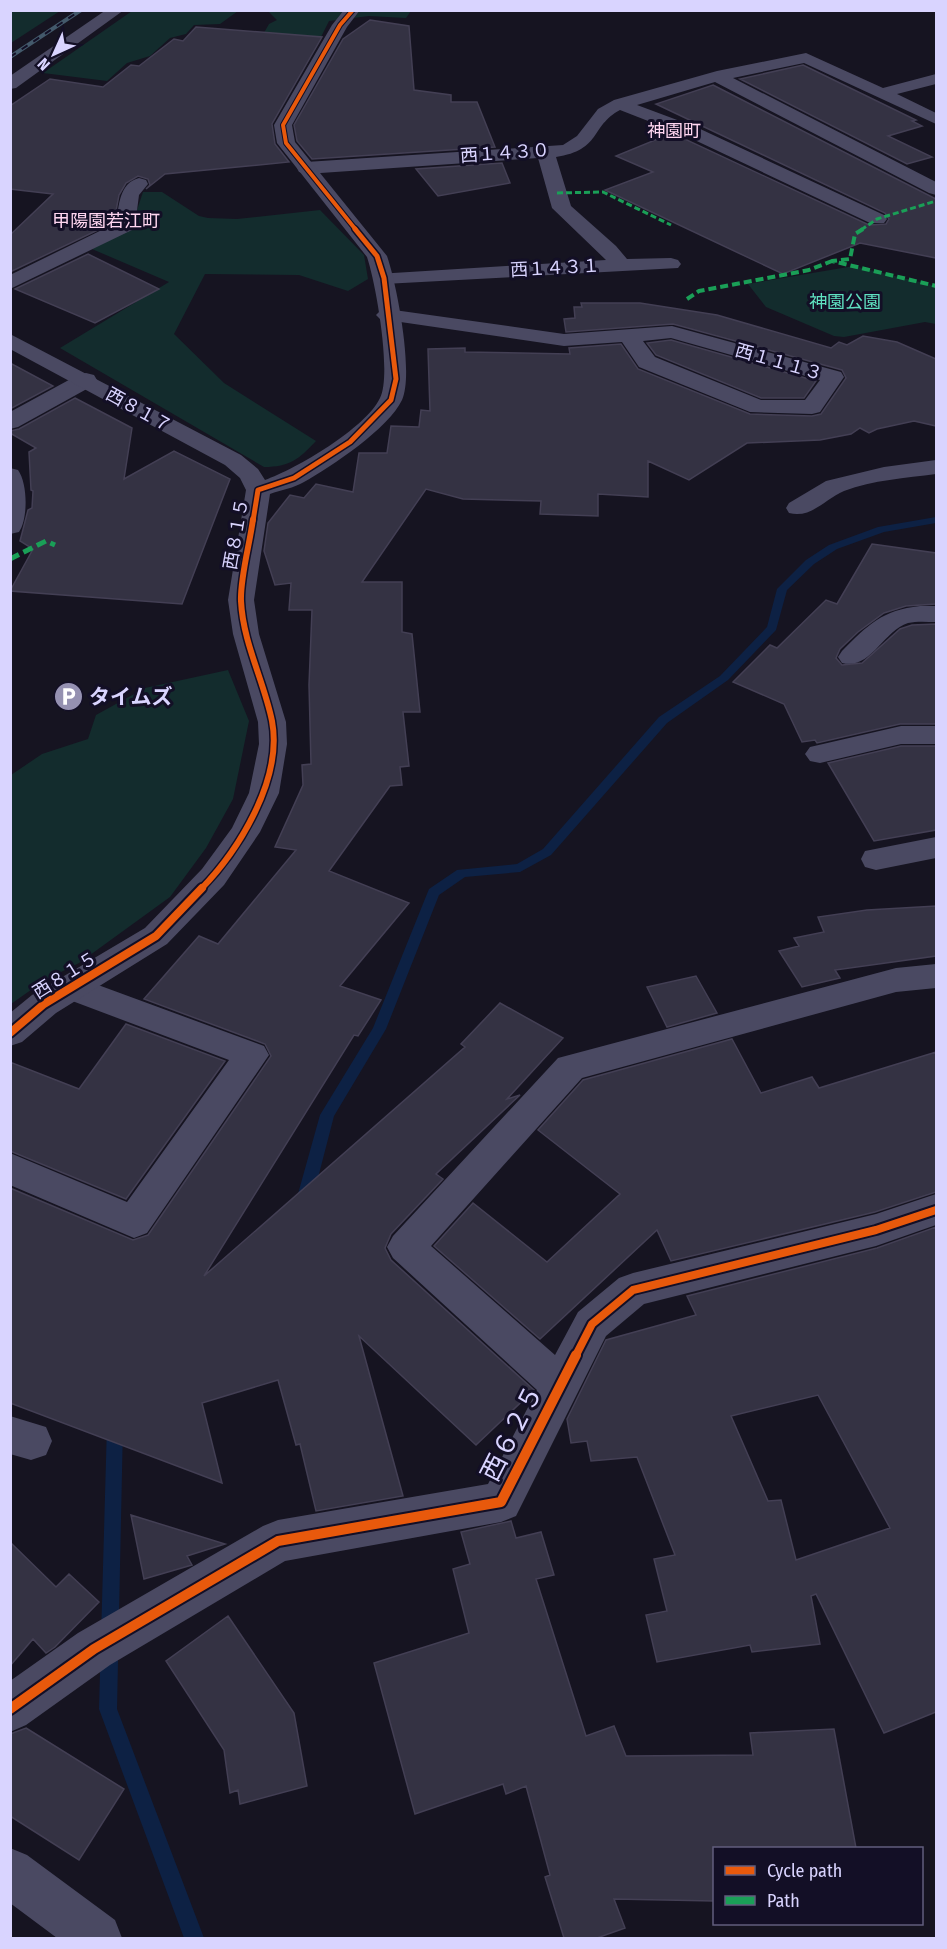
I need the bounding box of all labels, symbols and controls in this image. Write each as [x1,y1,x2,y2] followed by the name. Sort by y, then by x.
[24,24,84,84] north arrow
[34,54,54,74] text: N
[647,120,701,142] district label: 神園町
[459,139,551,167] street label: 西１４３０
[52,210,160,232] district label: 甲陽園若江町
[509,255,601,281] street label: 西１４３１
[809,291,881,313] park label: 神園公園
[733,339,825,385] street label: 西１１１３
[102,383,176,437] street label: 西８１７
[219,497,253,571] street label: 西８１５
[52,681,84,713] parking icon: タイムズ
[89,684,173,710] place label: タイムズ
[29,947,101,1003] street label: 西８１５
[475,1380,549,1486] street label: 西６２５
[713,1847,923,1925] legend
[767,1860,842,1882] text: Cycle path
[767,1890,800,1912] text: Path

